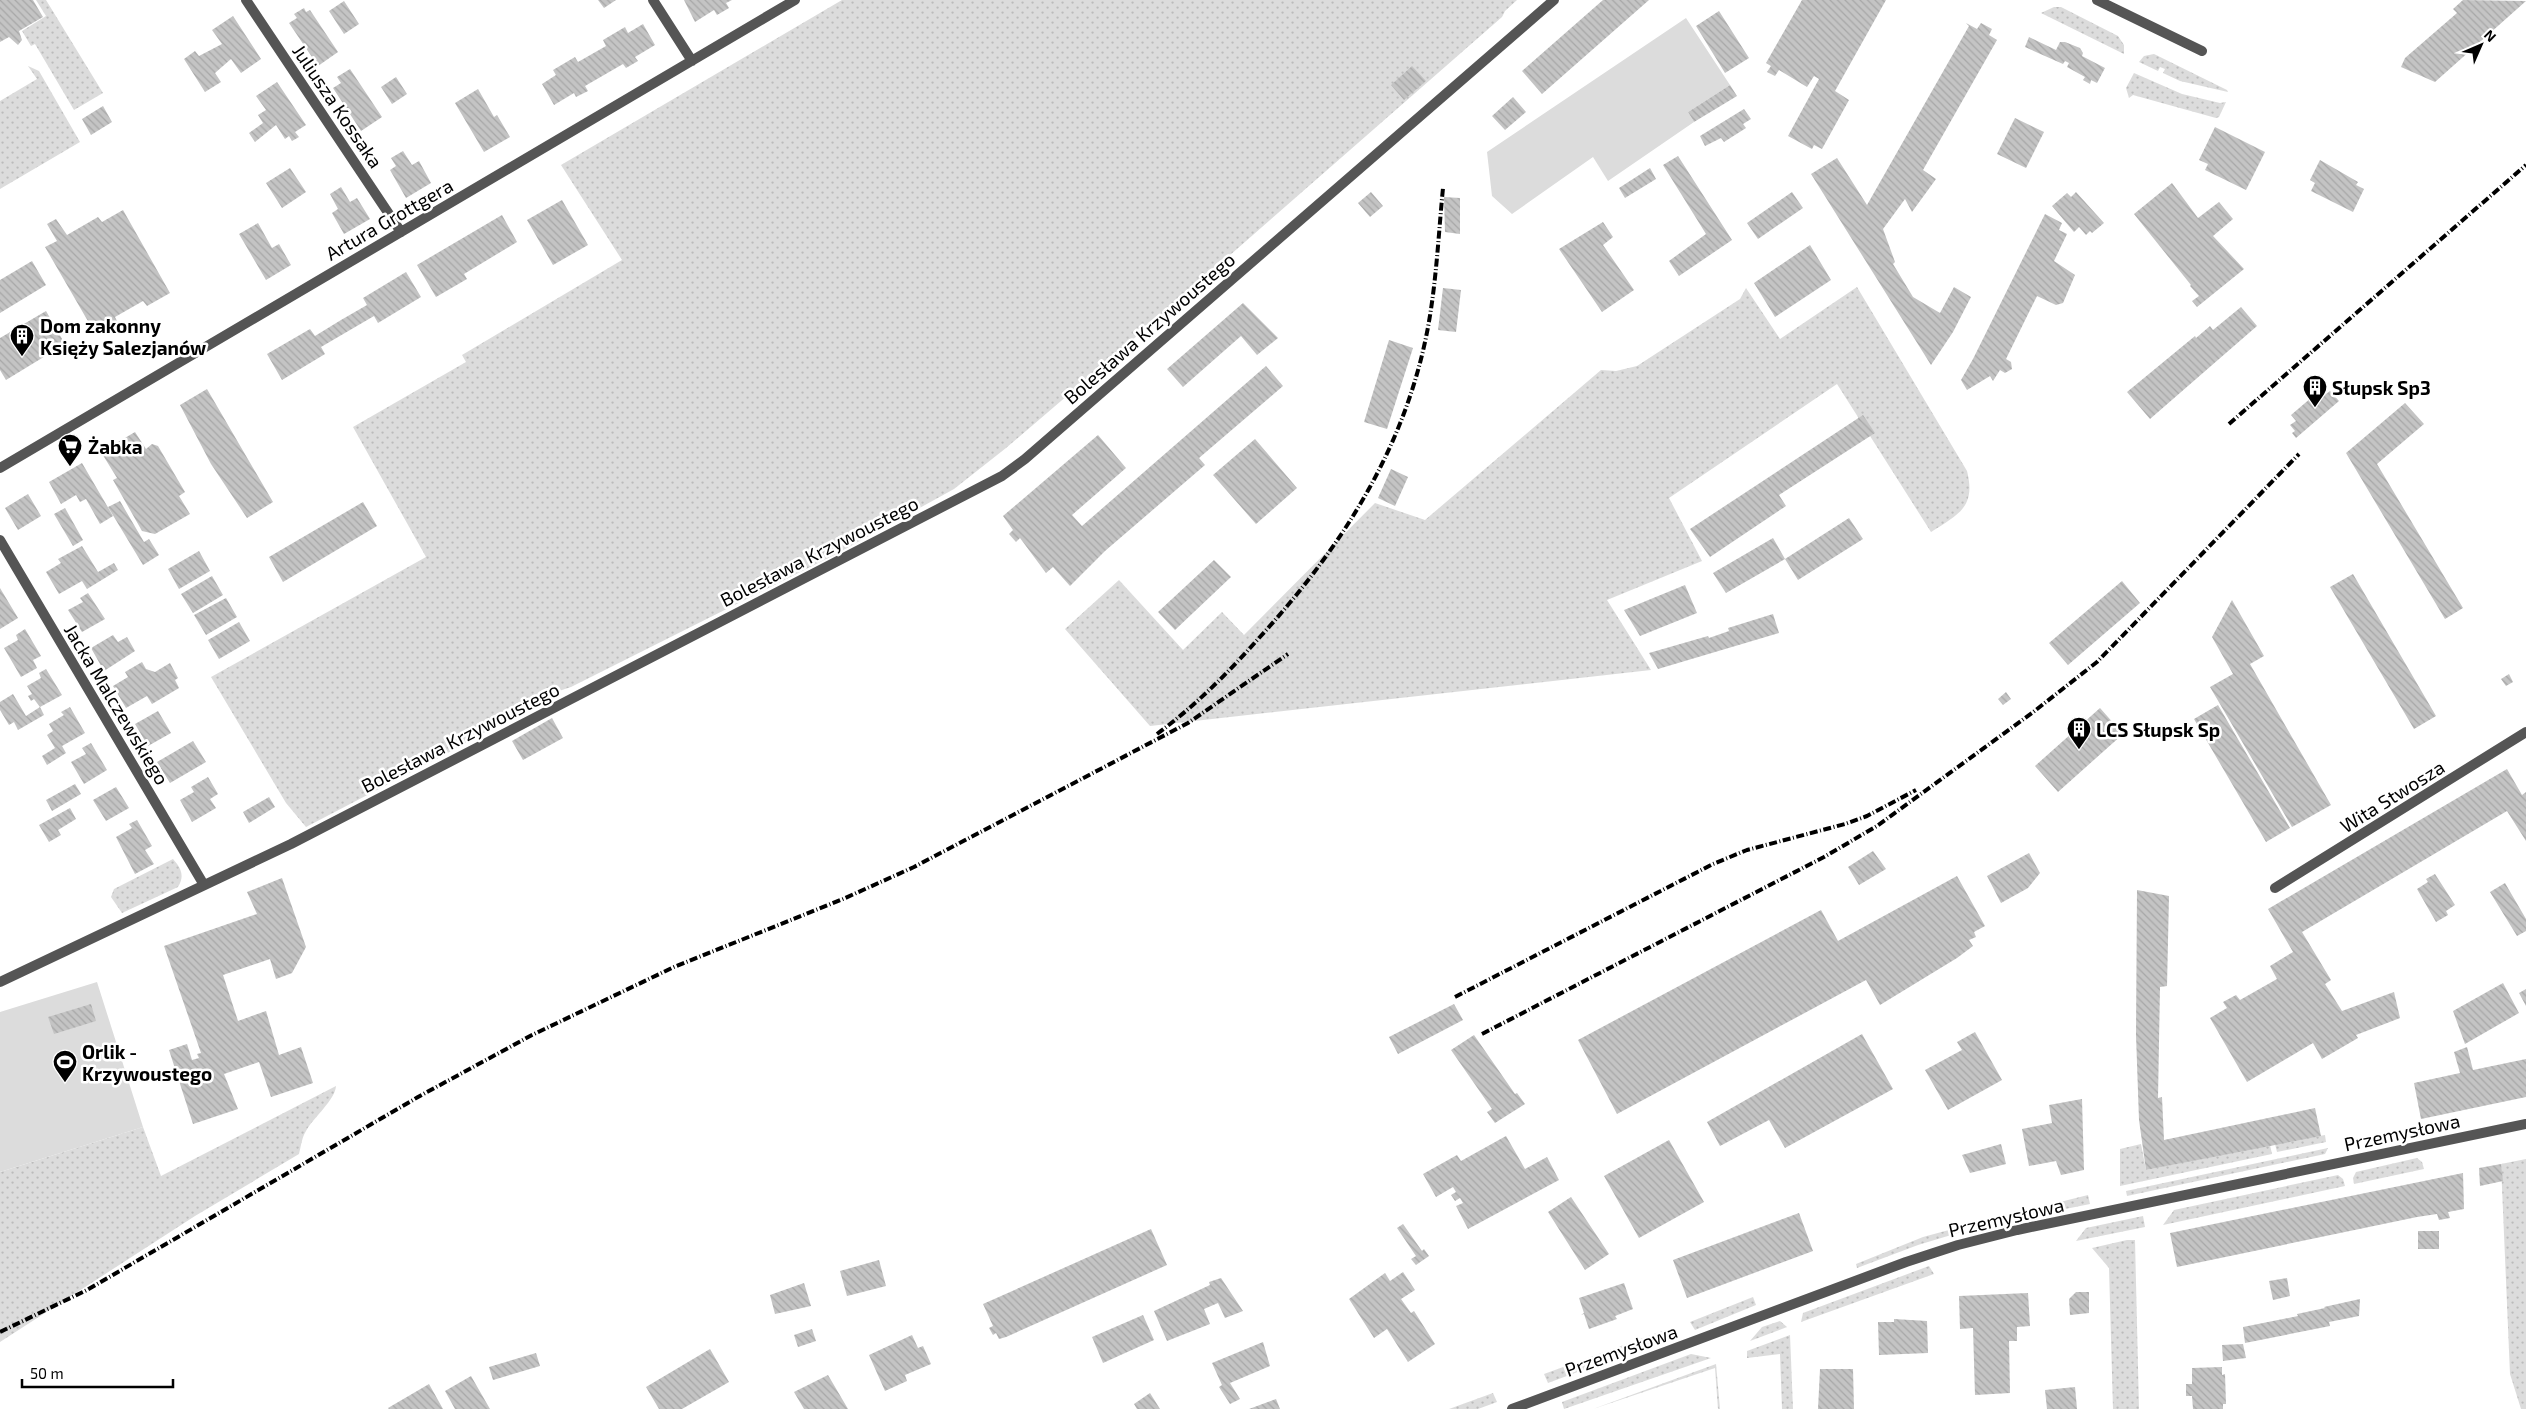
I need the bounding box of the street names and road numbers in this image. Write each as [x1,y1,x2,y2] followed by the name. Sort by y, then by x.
[288,40,388,172] street label: Juliusza Kossaka
[321,173,457,265] street label: Artura Grottgera
[1059,247,1239,409] street label: Bolesława Krzywoustego
[716,491,922,611] street label: Bolesława Krzywoustego
[60,619,174,789] street label: Jacka Malczewskiego
[357,677,563,797] street label: Bolesława Krzywoustego
[2336,755,2448,837] street label: Wita Stwosza
[2342,1108,2462,1156] street label: Przemysłowa
[1946,1193,2066,1241] street label: Przemysłowa
[1562,1319,1680,1381] street label: Przemysłowa

